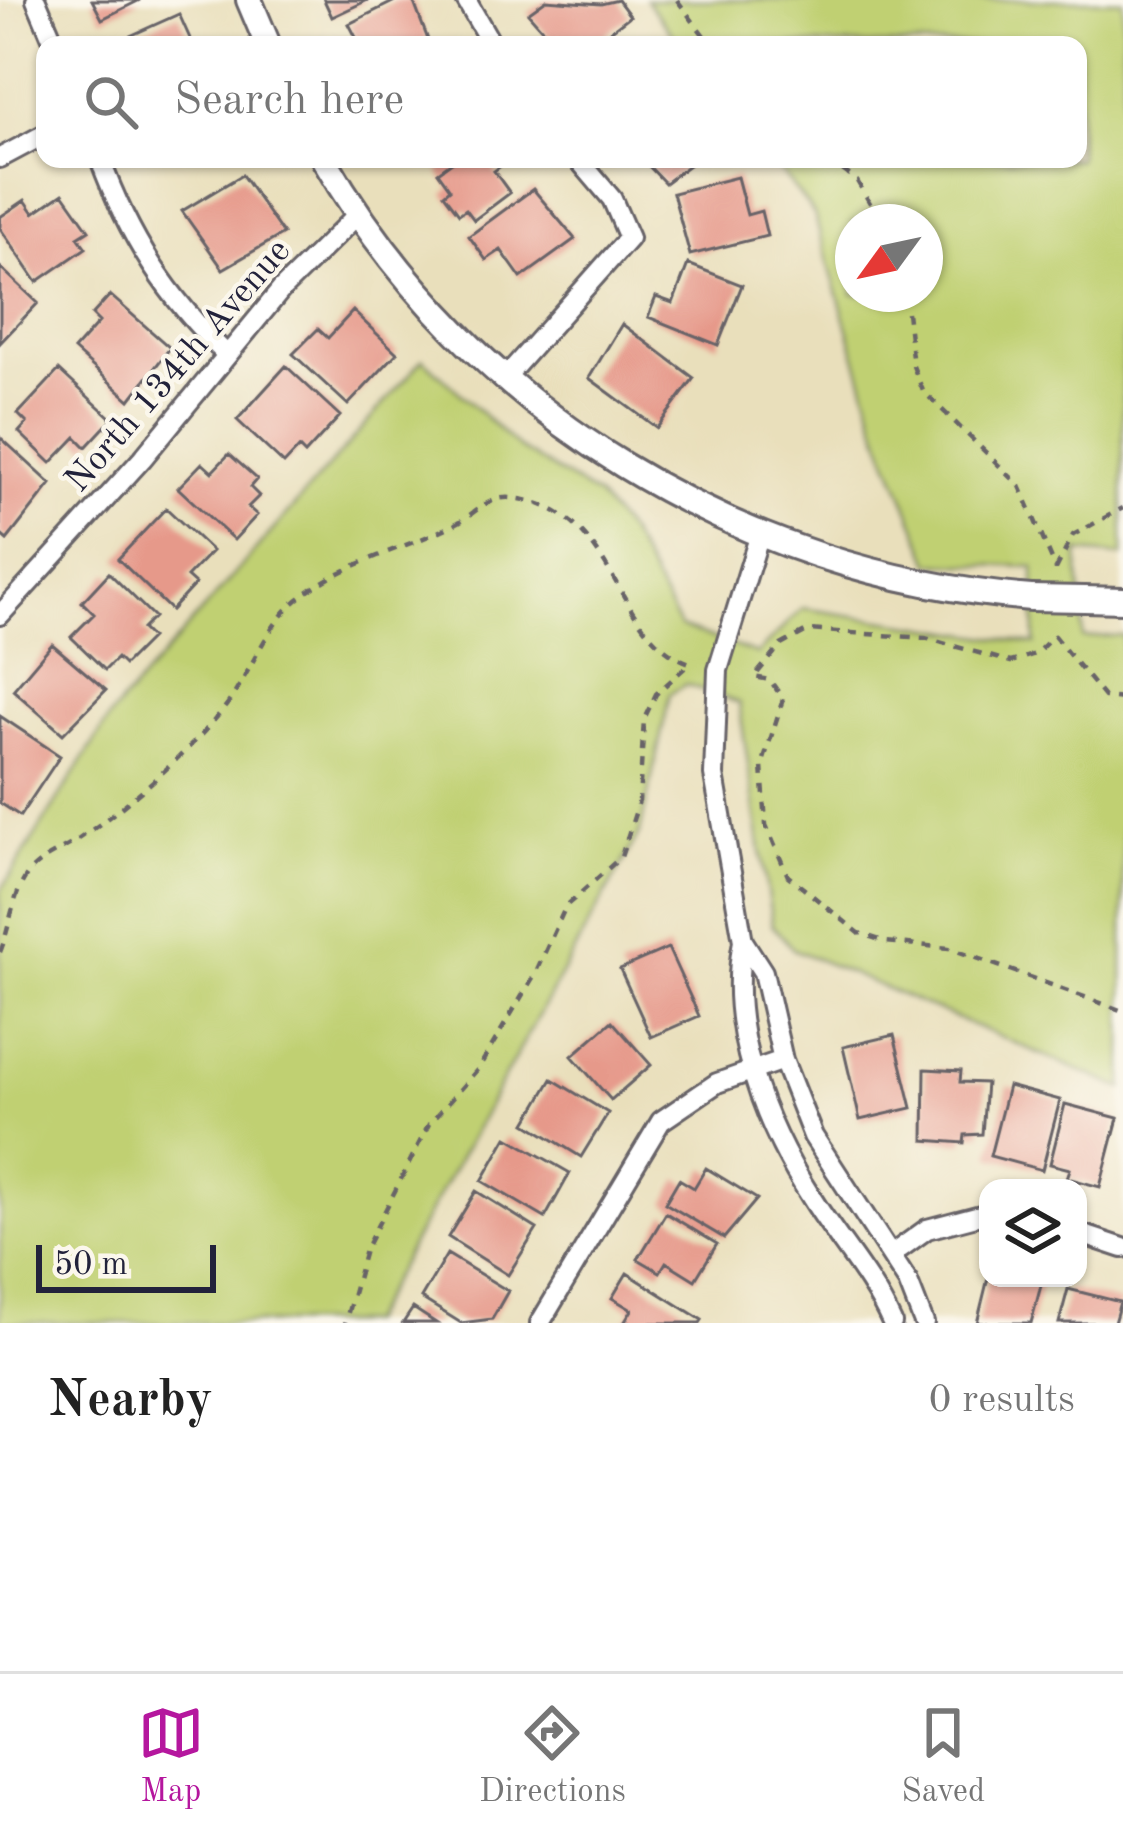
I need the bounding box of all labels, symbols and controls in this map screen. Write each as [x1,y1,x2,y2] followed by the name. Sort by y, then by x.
[36,36,1087,168] search box
[78,69,144,135] icon: search
[174,79,404,124] text: Search here
[835,204,943,312] north arrow
[60,233,298,500] street label: North 134th Avenue
[979,1179,1087,1287] map controls
[979,1179,1087,1287] button: layers
[36,1239,216,1292] scale bar
[54,1249,128,1282] text: 50 m
[48,1376,213,1427] text: Nearby
[929,1381,1075,1420] text: 0 results
[138,1700,204,1813] tab: Map
[479,1700,626,1813] tab: Directions
[901,1700,985,1813] tab: Saved

